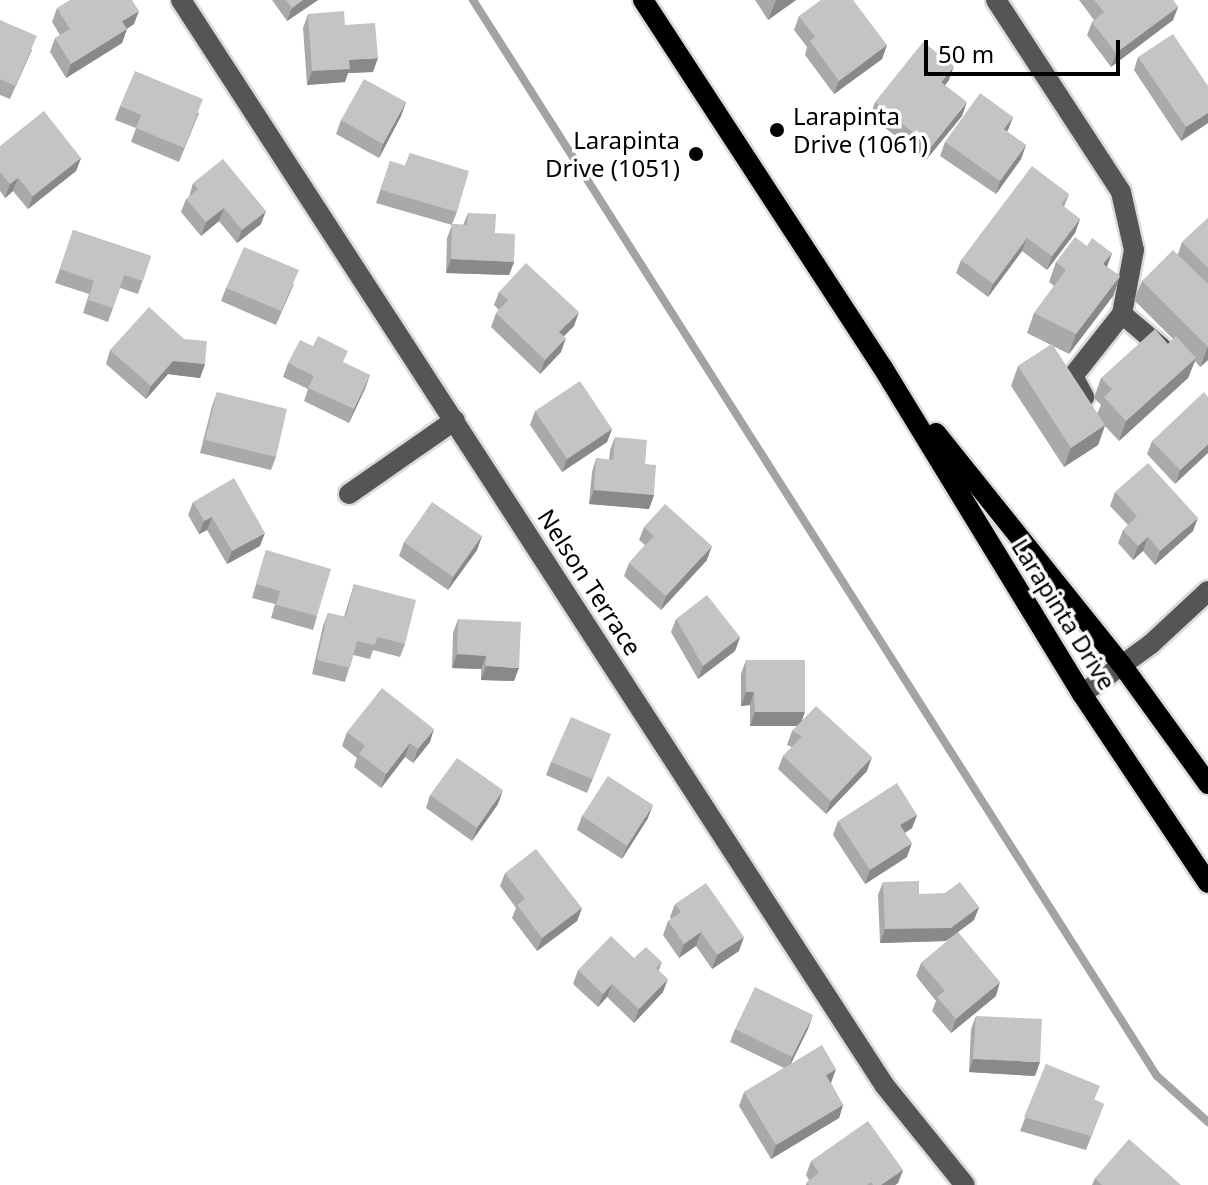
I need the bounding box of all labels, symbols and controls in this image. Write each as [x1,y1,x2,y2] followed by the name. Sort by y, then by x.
[928,24,1124,74] scale bar
[938,37,994,70] text: 50 m
[793,102,928,158] place label: Larapinta Drive (1061)
[768,121,786,139] marker: Larapinta Drive (1061)
[545,126,680,182] place label: Larapinta Drive (1051)
[687,145,705,163] marker: Larapinta Drive (1051)
[532,504,648,660] street label: Nelson Terrace
[1006,533,1122,695] street label: Larapinta Drive

